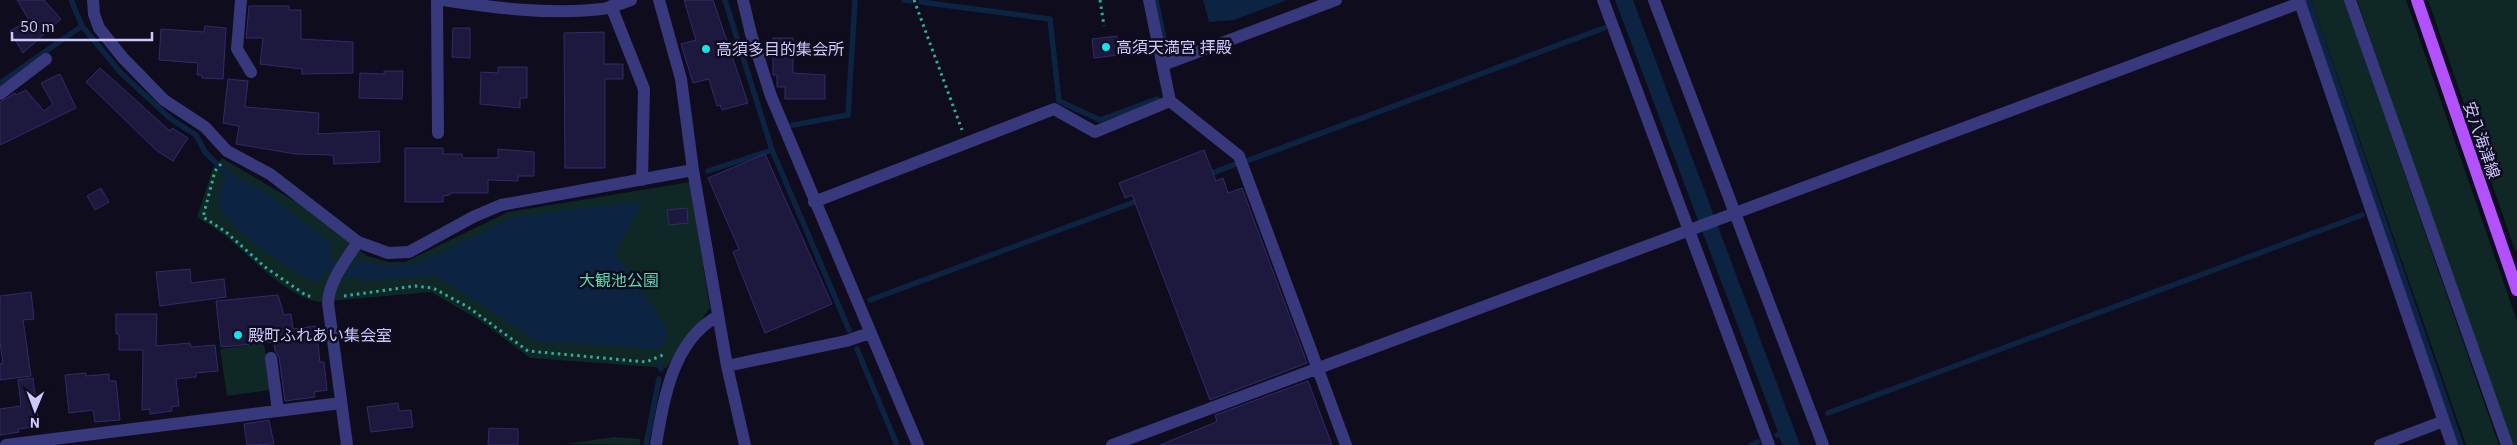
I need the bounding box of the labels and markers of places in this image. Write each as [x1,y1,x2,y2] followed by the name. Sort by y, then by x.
[1116,37,1232,57] place label: 高須天満宮 拝殿
[716,39,844,59] place label: 高須多目的集会所
[1100,41,1112,53] marker: 高須天満宮 拝殿
[700,43,712,55] marker: 高須多目的集会所
[248,325,392,345] place label: 殿町ふれあい集会室
[232,329,244,341] marker: 殿町ふれあい集会室

